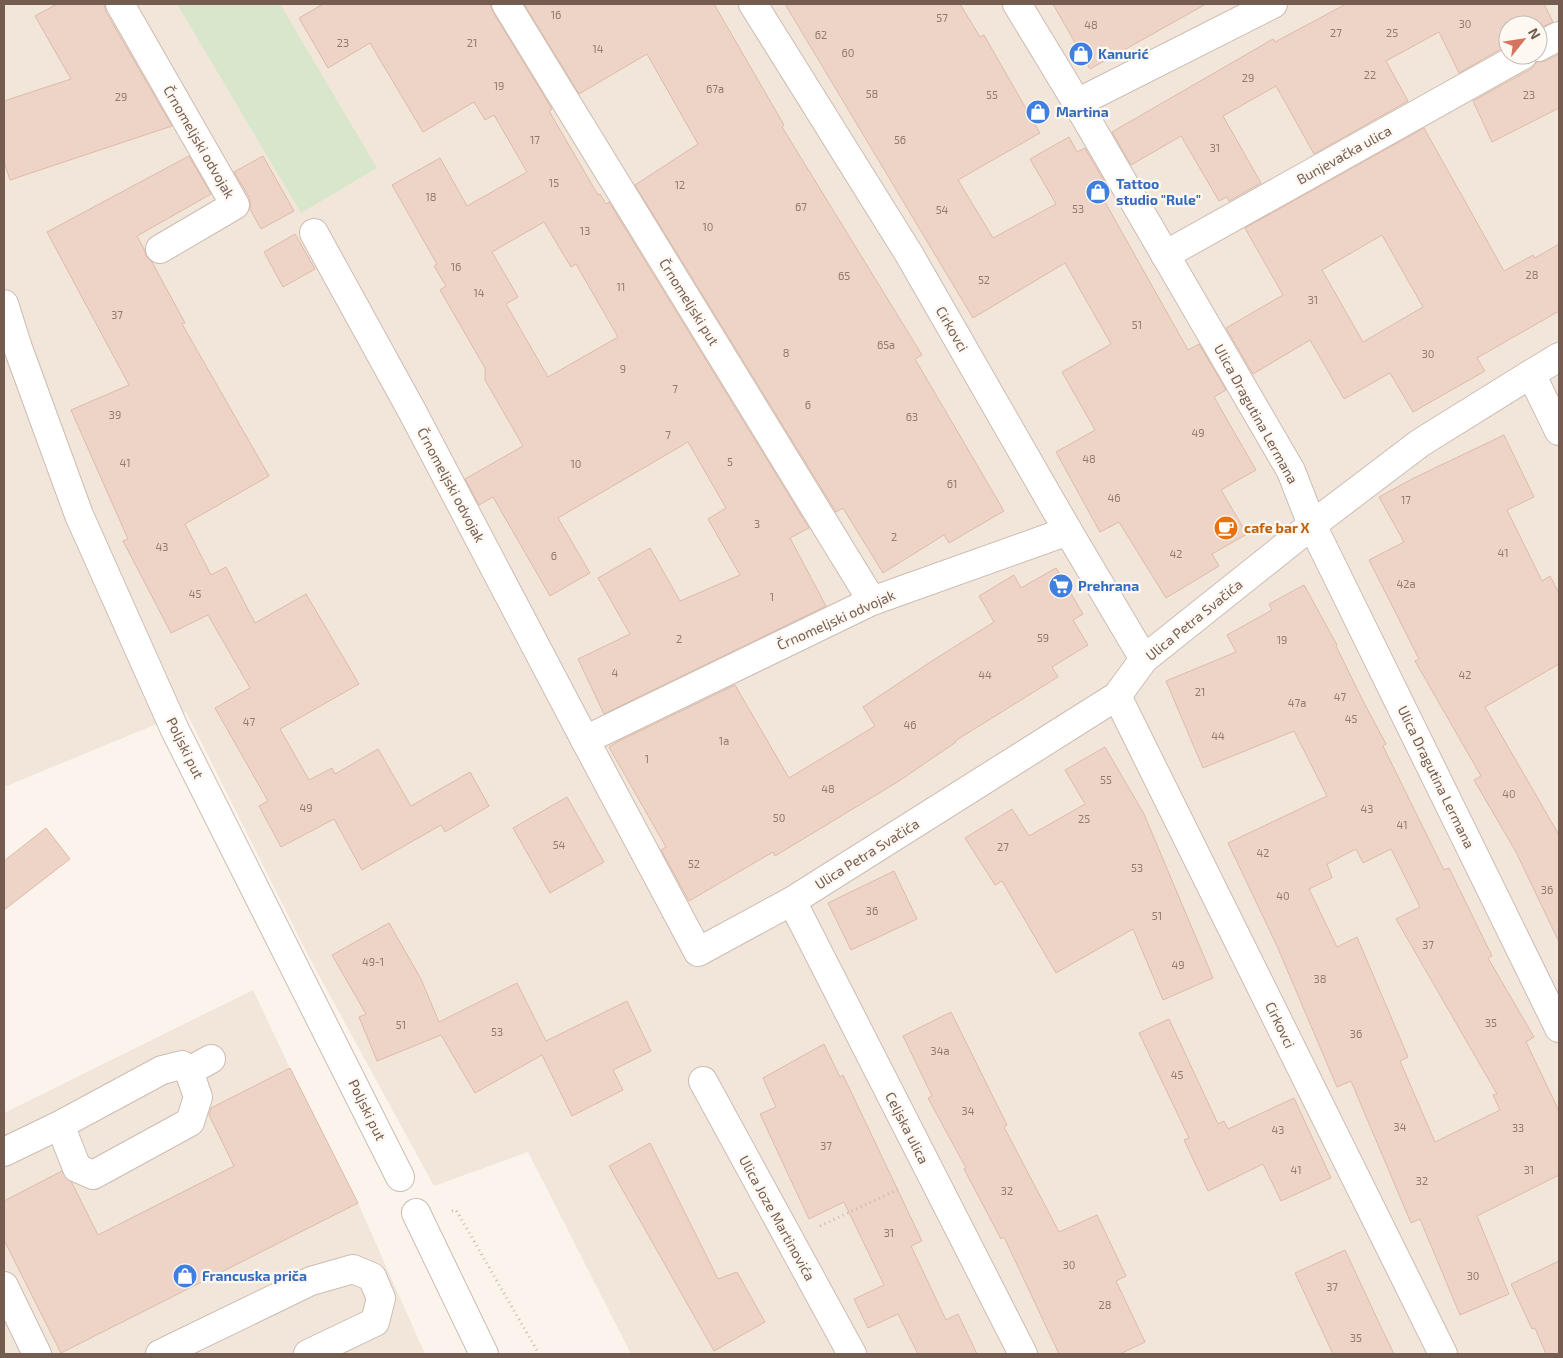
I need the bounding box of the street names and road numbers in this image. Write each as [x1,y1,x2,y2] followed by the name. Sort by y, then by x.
[160,82,239,201] street label: Črnomeljski odvojak
[1293,121,1394,188] street label: Bunjevačka ulica
[656,255,723,348] street label: Črnomeljski put
[933,303,972,354] street label: Cirkovci
[1211,341,1302,486] street label: Ulica Dragutina Lermana
[414,424,489,545] street label: Črnomeljski odvojak
[1142,575,1246,664] street label: Ulica Petra Svačića
[774,586,898,653] street label: Črnomeljski odvojak
[1394,703,1478,851] street label: Ulica Dragutina Lermana
[163,714,208,781] street label: Poljski put
[811,815,922,893] street label: Ulica Petra Svačića
[1262,999,1299,1051] street label: Cirkovci
[345,1076,390,1143] street label: Poljski put
[882,1089,933,1167] street label: Celjska ulica
[736,1152,819,1283] street label: Ulica Joze Martinovića

